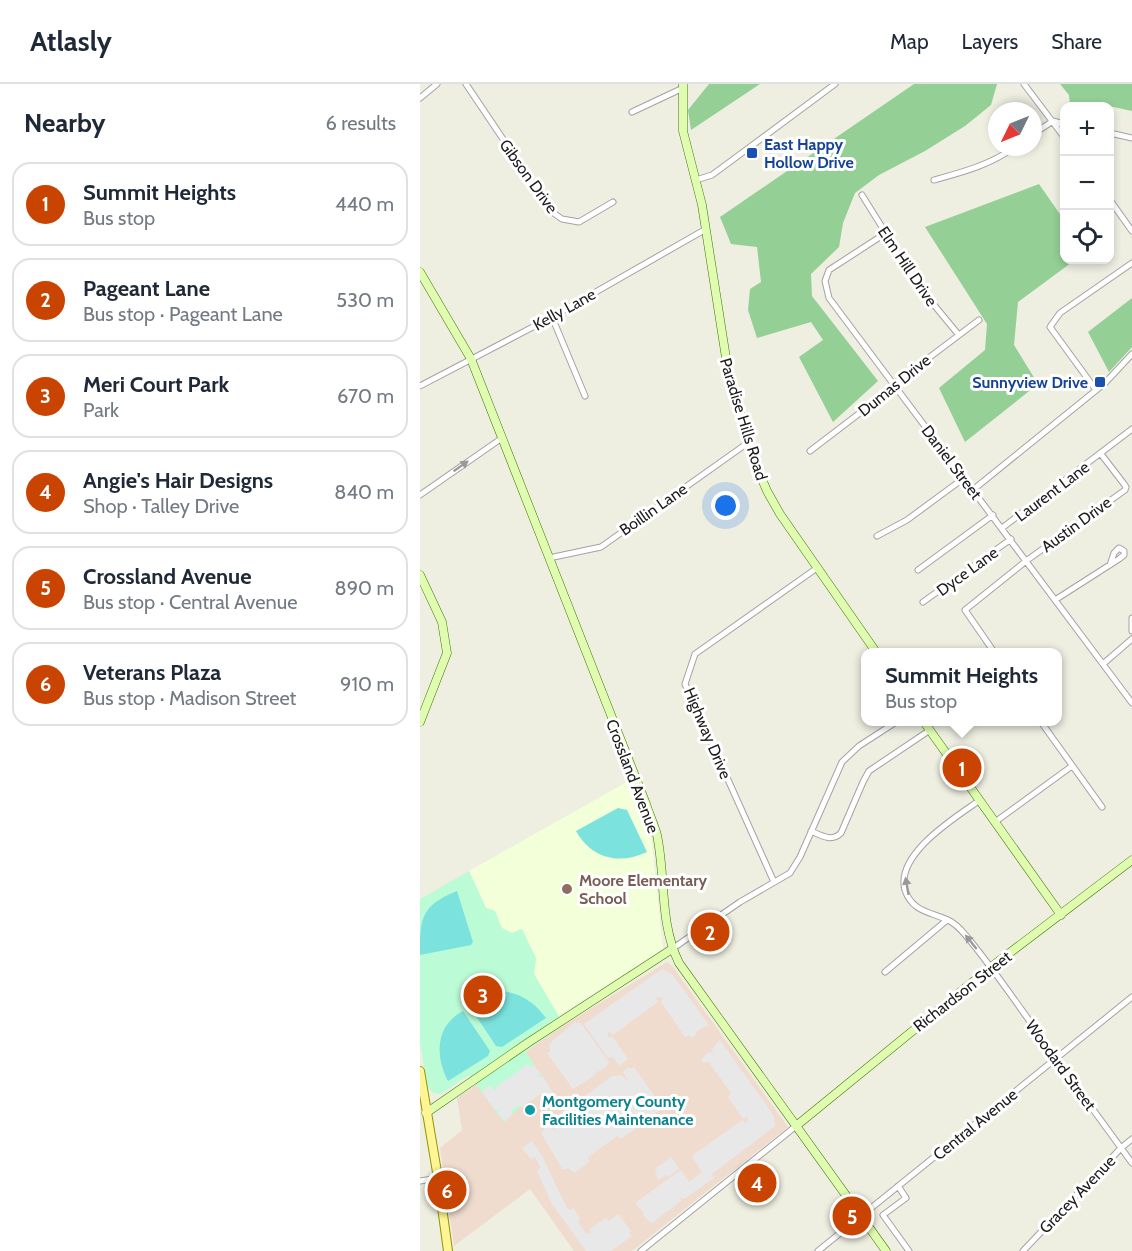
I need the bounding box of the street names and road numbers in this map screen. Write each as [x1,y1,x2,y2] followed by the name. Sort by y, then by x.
[495,136,562,217] street label: Gibson Drive
[874,223,941,310] street label: Elm Hill Drive
[530,284,599,334] street label: Kelly Lane
[854,350,934,420] street label: Dumas Drive
[716,356,771,483] street label: Paradise Hills Road
[917,421,986,504] street label: Daniel Street
[1012,457,1093,525] street label: Laurent Lane
[616,479,691,540] street label: Boillin Lane
[1038,493,1115,556] street label: Austin Drive
[933,543,1002,600] street label: Dyce Lane
[680,685,735,782] street label: Highway Drive
[602,717,663,836] street label: Crossland Avenue
[909,947,1016,1036] street label: Richardson Street
[1021,1016,1100,1115] street label: Woodard Street
[929,1085,1021,1164] street label: Central Avenue
[1035,1151,1119,1237] street label: Gracey Avenue

